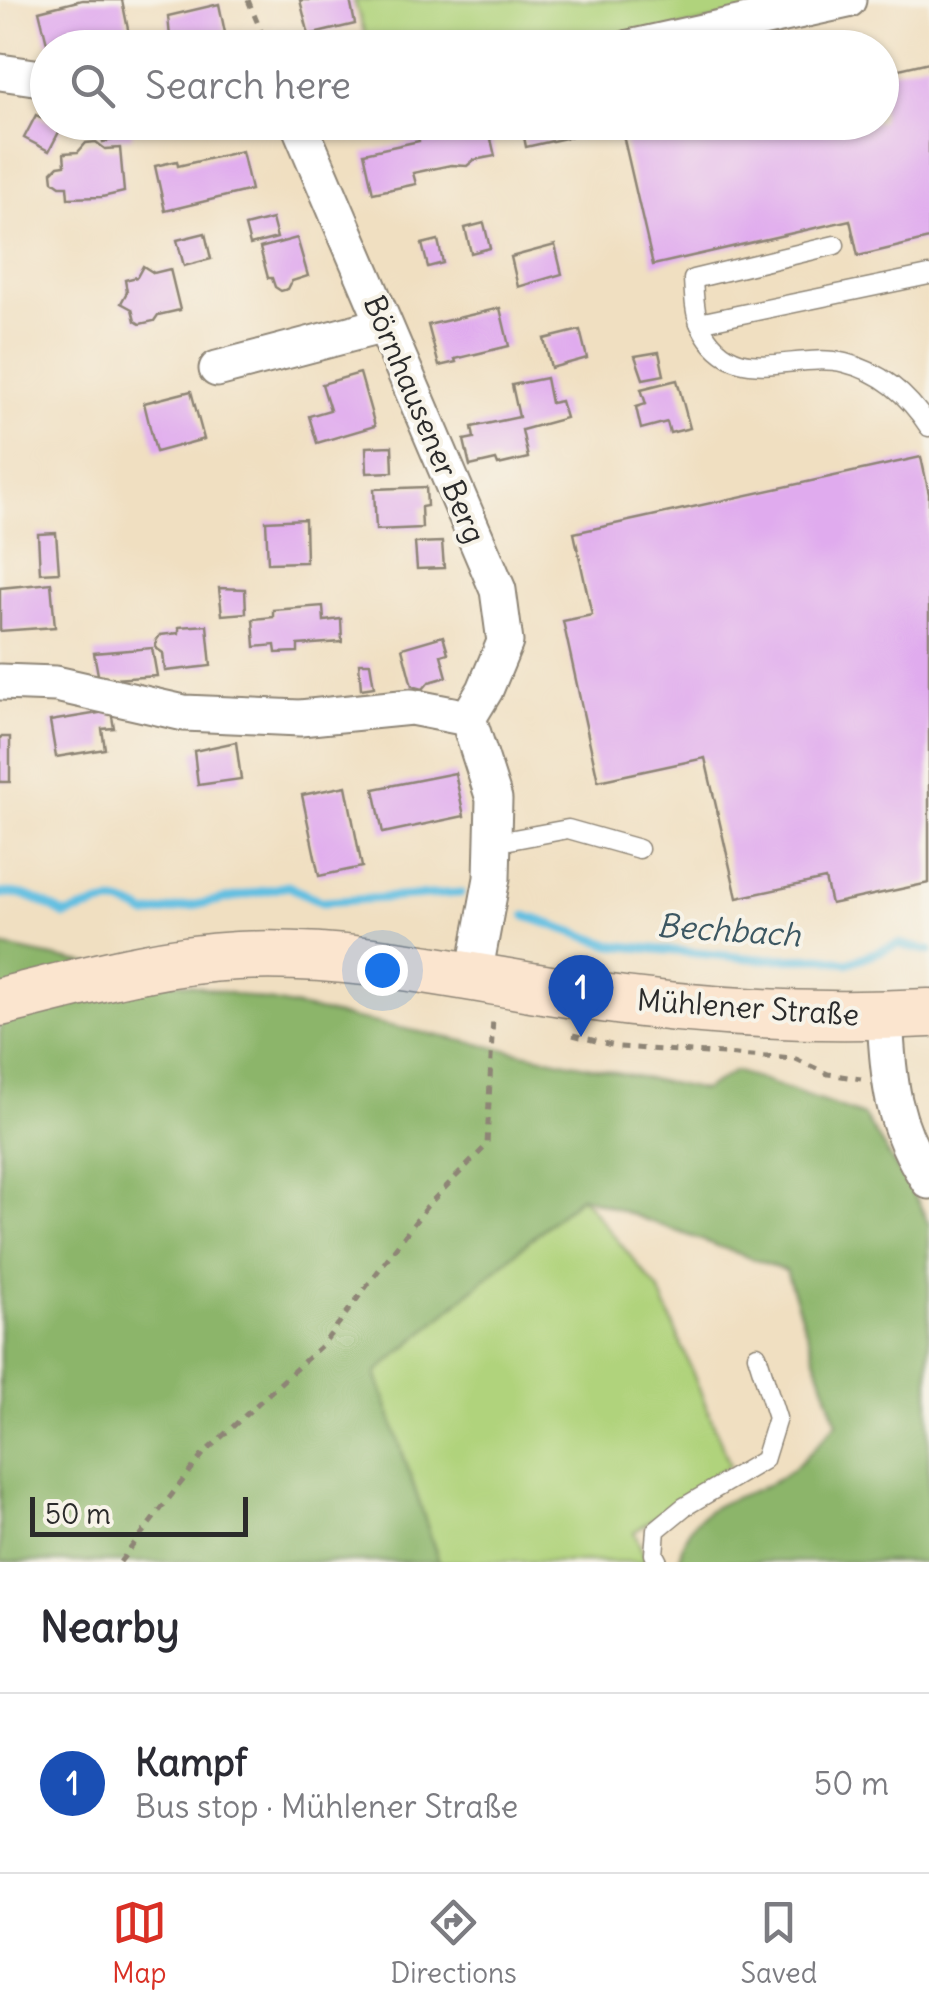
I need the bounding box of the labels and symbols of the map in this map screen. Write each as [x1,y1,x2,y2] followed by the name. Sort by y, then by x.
[356,290,494,548] street label: Börnhausener Berg
[656,905,803,955] water label: Bechbach
[357,945,408,996] your location
[548,954,614,1037] pin: 1
[636,980,860,1034] street label: Mühlener Straße
[30,1492,248,1536] scale bar

